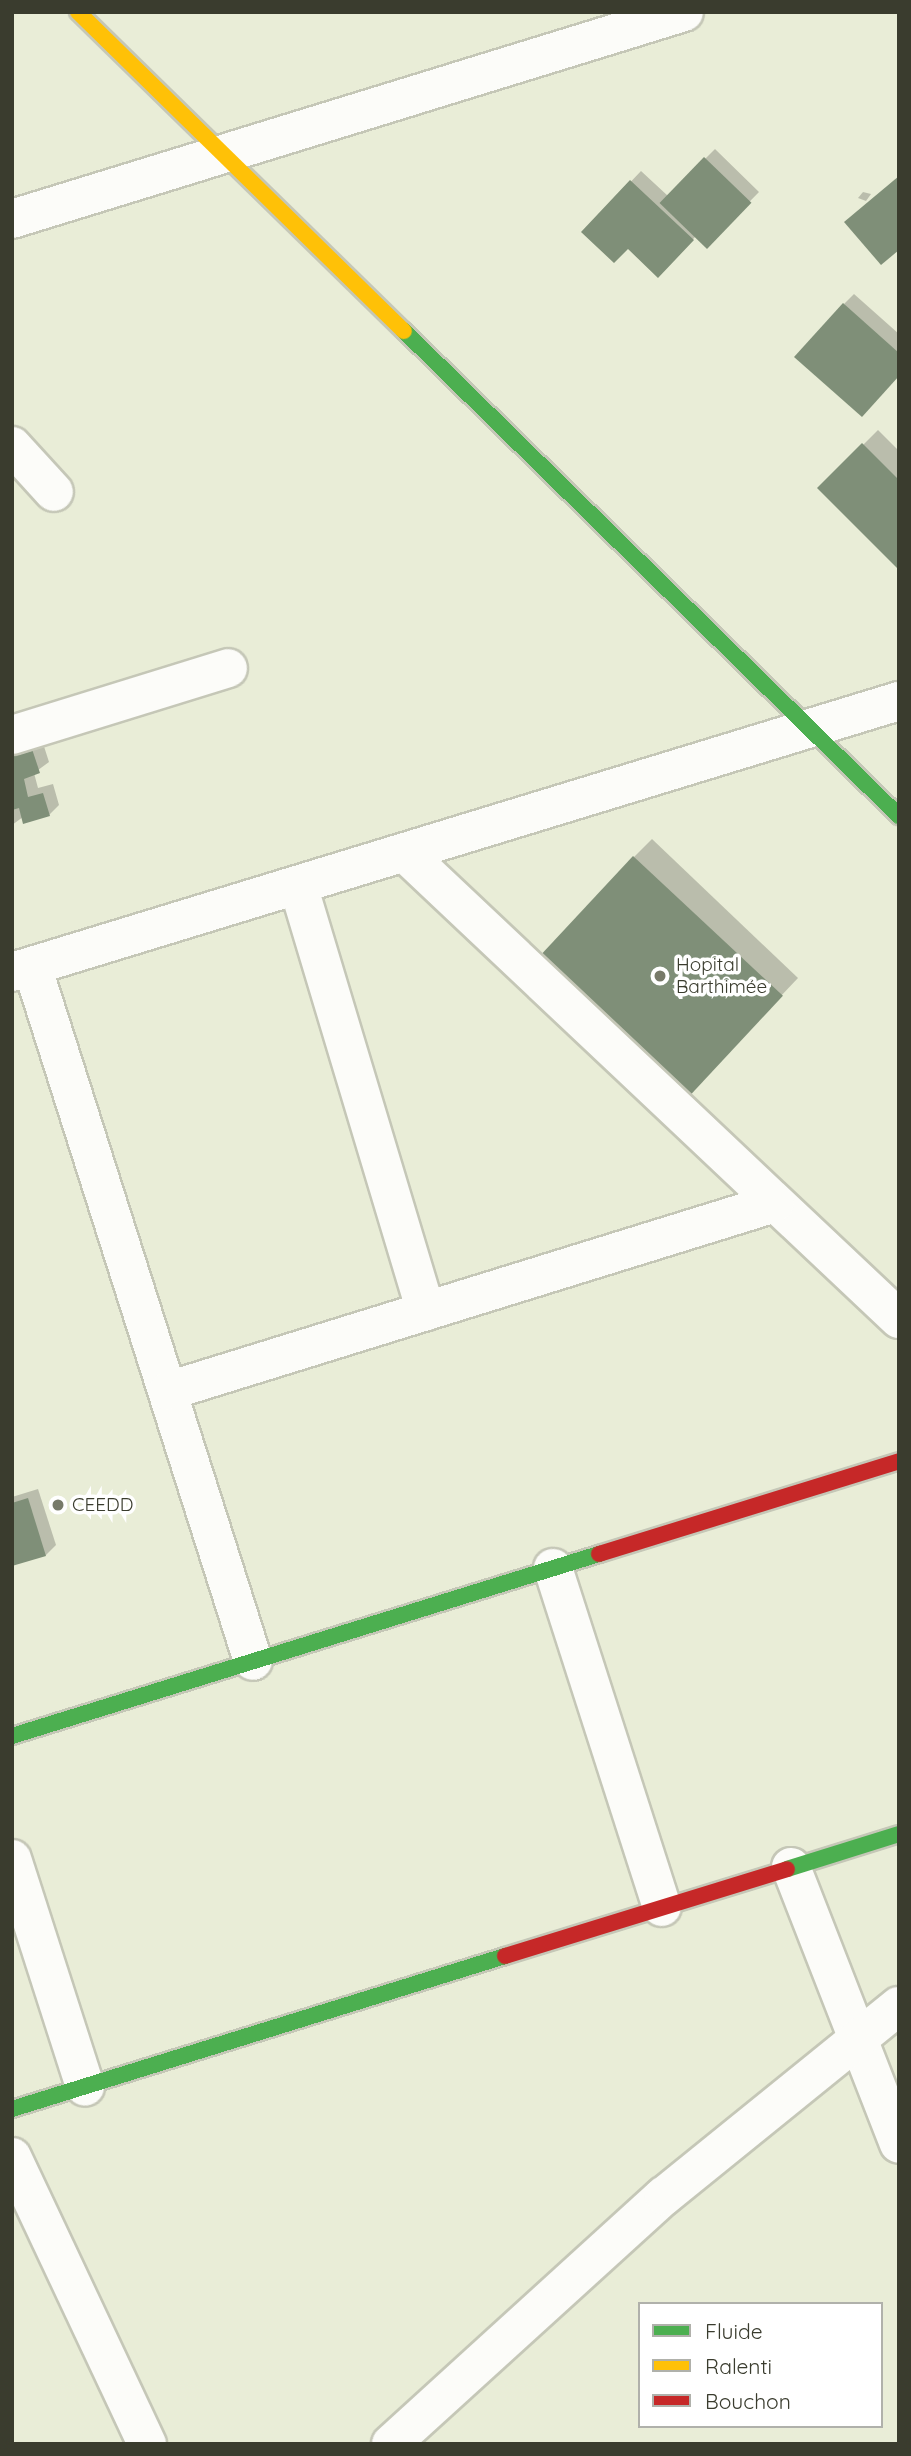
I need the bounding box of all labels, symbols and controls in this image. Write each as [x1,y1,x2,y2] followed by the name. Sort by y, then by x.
[676,954,767,998] place label: Hopital Barthimée
[650,966,670,986] marker: Hopital Barthimée
[72,1494,133,1516] place label: CEEDD
[50,1497,66,1513] marker: CEEDD
[638,2302,883,2428] legend
[705,2318,763,2344] text: Fluide
[705,2353,772,2379] text: Ralenti
[705,2388,791,2414] text: Bouchon

